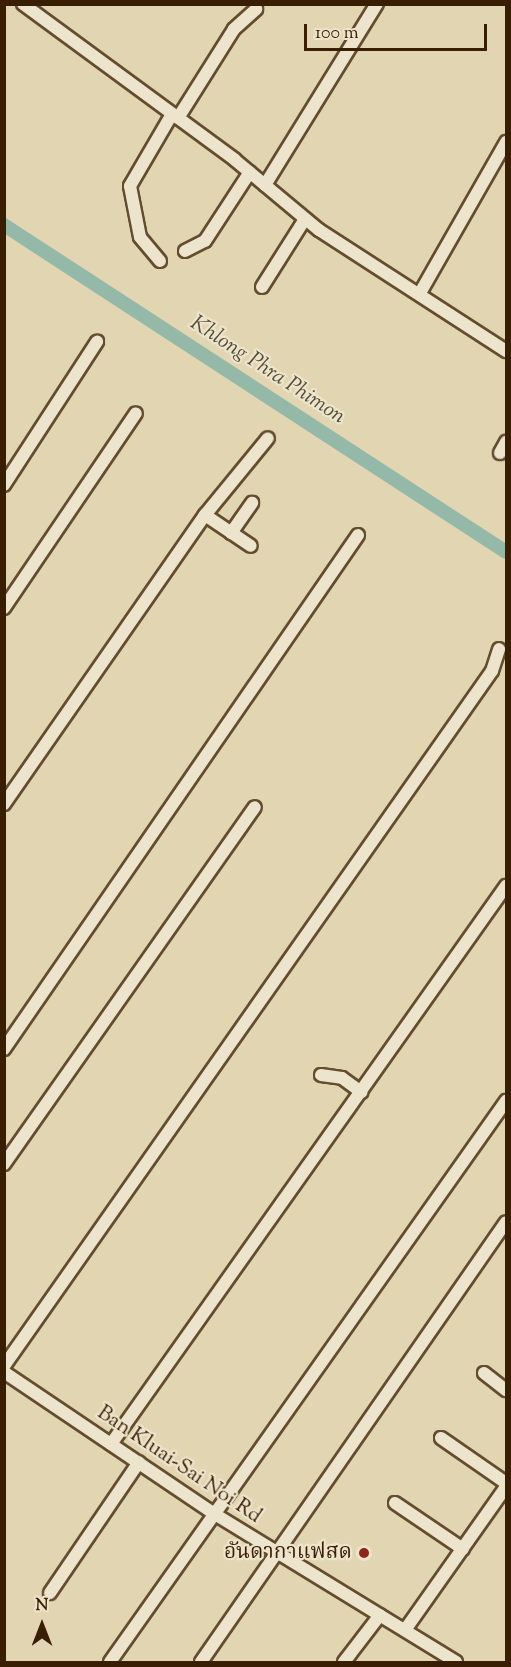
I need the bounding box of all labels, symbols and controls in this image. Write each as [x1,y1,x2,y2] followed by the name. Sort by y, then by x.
[307,12,490,50] scale bar
[315,21,359,47] text: 100 m
[185,311,349,431] water label: Khlong Phra Phimon
[92,1401,266,1529] street label: Ban Kluai-Sai Noi Rd
[224,1540,352,1566] place label: อันดากาแฟสด
[357,1546,371,1560] marker: อันดากาแฟสด
[12,1595,72,1655] north arrow
[36,1595,48,1618] text: N

